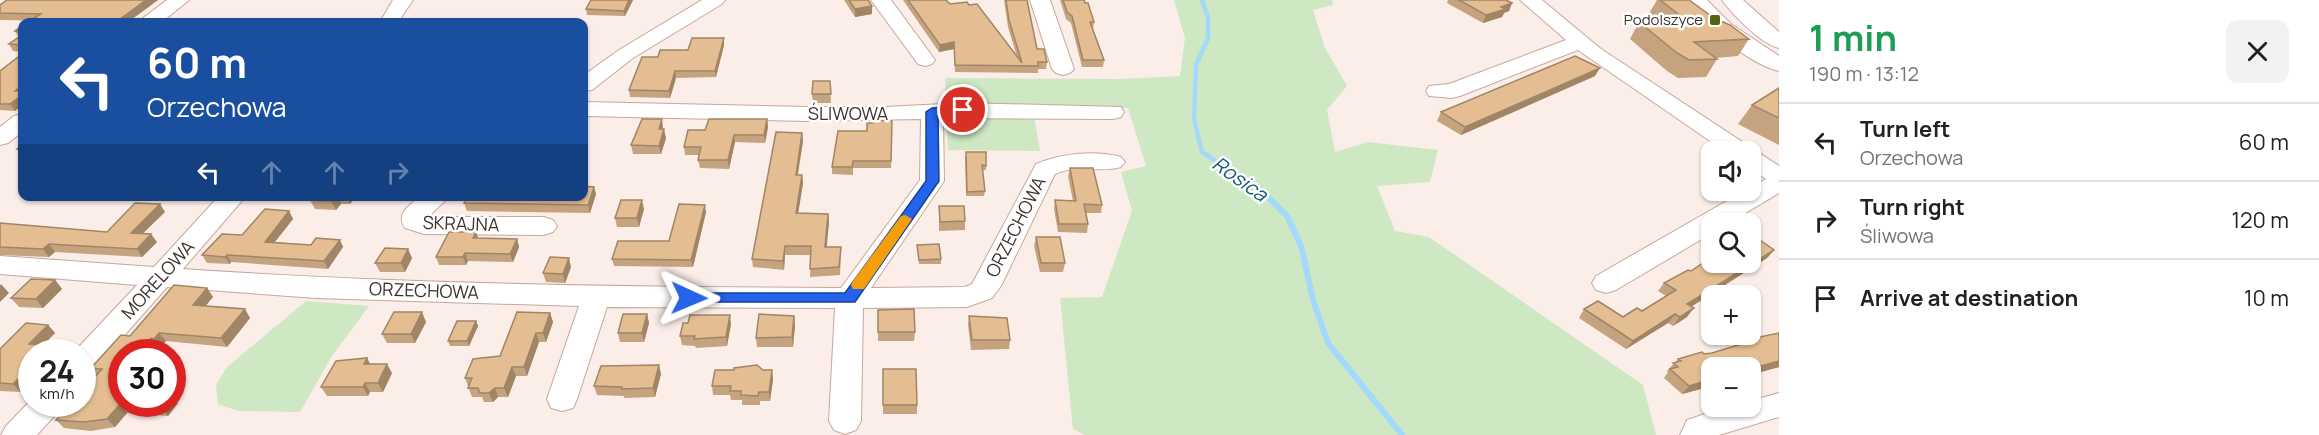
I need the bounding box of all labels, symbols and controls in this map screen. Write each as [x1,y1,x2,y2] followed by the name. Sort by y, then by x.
[1624,9,1703,30] place label: Podolszyce
[1708,13,1722,27] marker: Podolszyce
[1809,13,1897,62] text: 1 min
[2226,20,2289,83] button: close
[147,33,247,91] text: 60 m
[48,42,126,120] icon: left
[1809,60,1919,87] text: 190 m · 13:12
[937,84,988,135] pin
[147,88,287,125] text: Orzechowa
[946,93,979,126] icon: arrive
[808,101,889,125] street label: ŚLIWOWA
[1860,114,1950,144] text: Turn left
[1809,126,1842,159] icon: left
[2239,127,2289,157] text: 60 m
[1701,141,1761,417] map controls
[1701,141,1761,201] button: sound
[1860,144,1963,171] text: Orzechowa
[1207,150,1274,208] water label: Rosica
[192,156,225,189] icon: left
[255,156,288,189] icon: ahead
[318,156,351,189] icon: ahead
[381,156,414,189] icon: right
[979,172,1051,281] street label: ORZECHOWA
[1860,192,1965,222] text: Turn right
[1809,204,1842,237] icon: right
[2231,205,2289,235] text: 120 m
[422,210,500,236] street label: SKRAJNA
[1701,213,1761,273] button: search
[1860,222,1934,249] text: Śliwowa
[116,234,199,324] street label: MORELOWA
[657,266,721,330] position arrow
[369,276,480,304] street label: ORZECHOWA
[1809,282,1842,315] icon: arrive
[1860,283,2078,313] text: Arrive at destination
[2244,283,2289,313] text: 10 m
[1701,285,1761,345] button: +
[108,339,186,417] speed limit sign: 30
[39,350,75,391] text: 24
[1701,357,1761,417] button: −
[40,383,74,404] text: km/h

